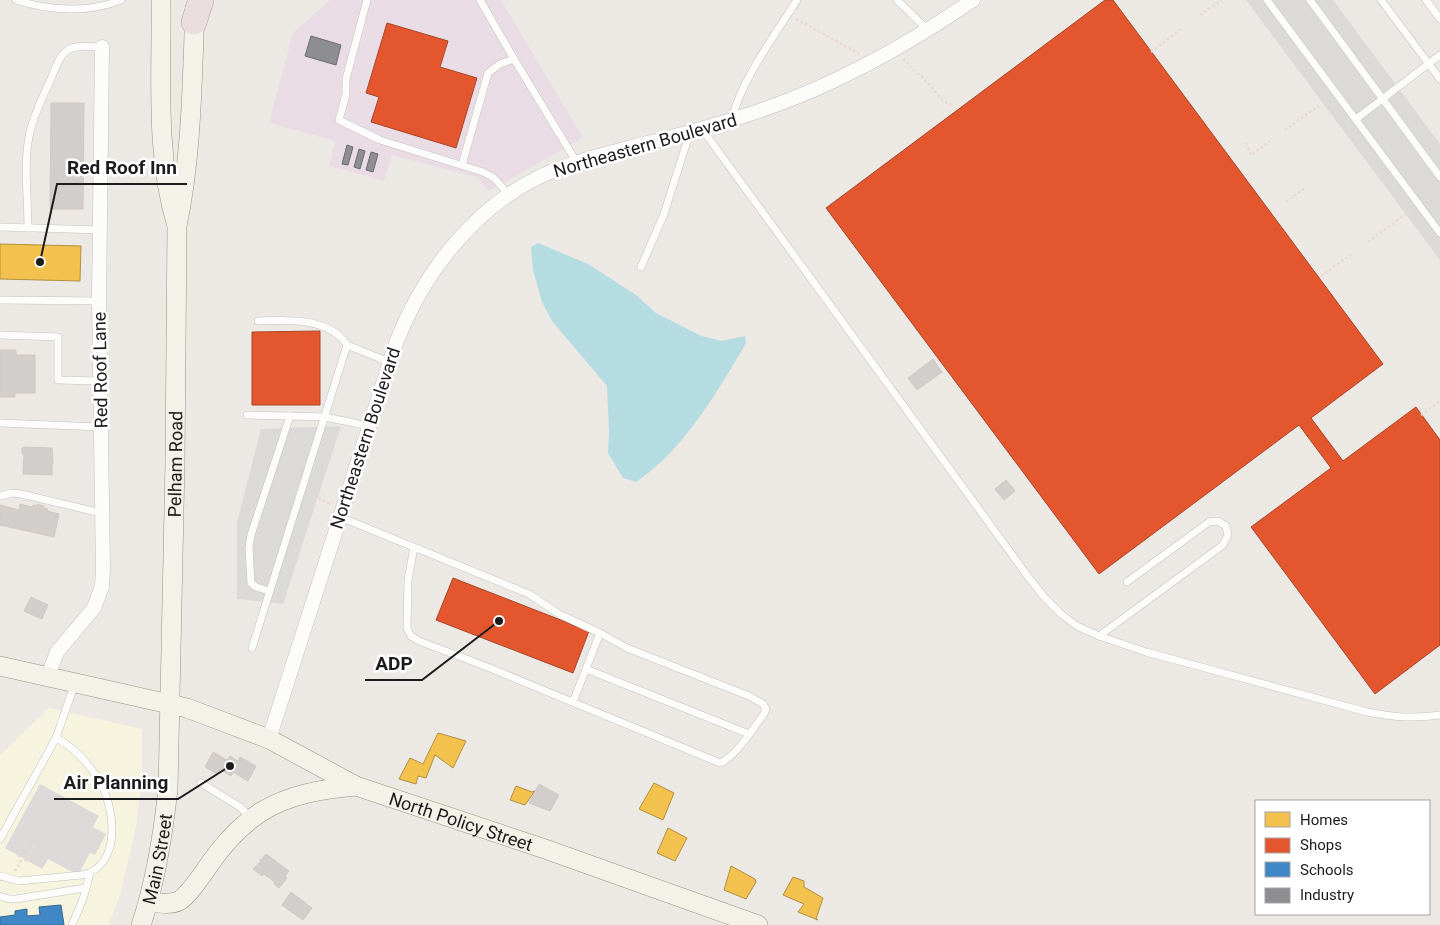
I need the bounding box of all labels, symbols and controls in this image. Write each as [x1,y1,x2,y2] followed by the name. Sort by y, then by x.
[551,109,739,181] street label: Northeastern Boulevard
[57,150,187,184] callout: Red Roof Inn
[67,156,177,179] text: Red Roof Inn
[88,312,112,428] street label: Red Roof Lane
[326,345,404,531] street label: Northeastern Boulevard
[163,411,186,517] street label: Pelham Road
[365,646,422,680] callout: ADP
[375,652,413,675] text: ADP
[54,765,178,799] callout: Air Planning
[64,771,168,794] text: Air Planning
[387,787,536,855] street label: North Policy Street
[1255,800,1430,915] legend
[1300,811,1348,829] text: Homes
[137,812,175,907] street label: Main Street
[1300,836,1342,854] text: Shops
[1300,861,1354,879] text: Schools
[1300,886,1354,904] text: Industry

